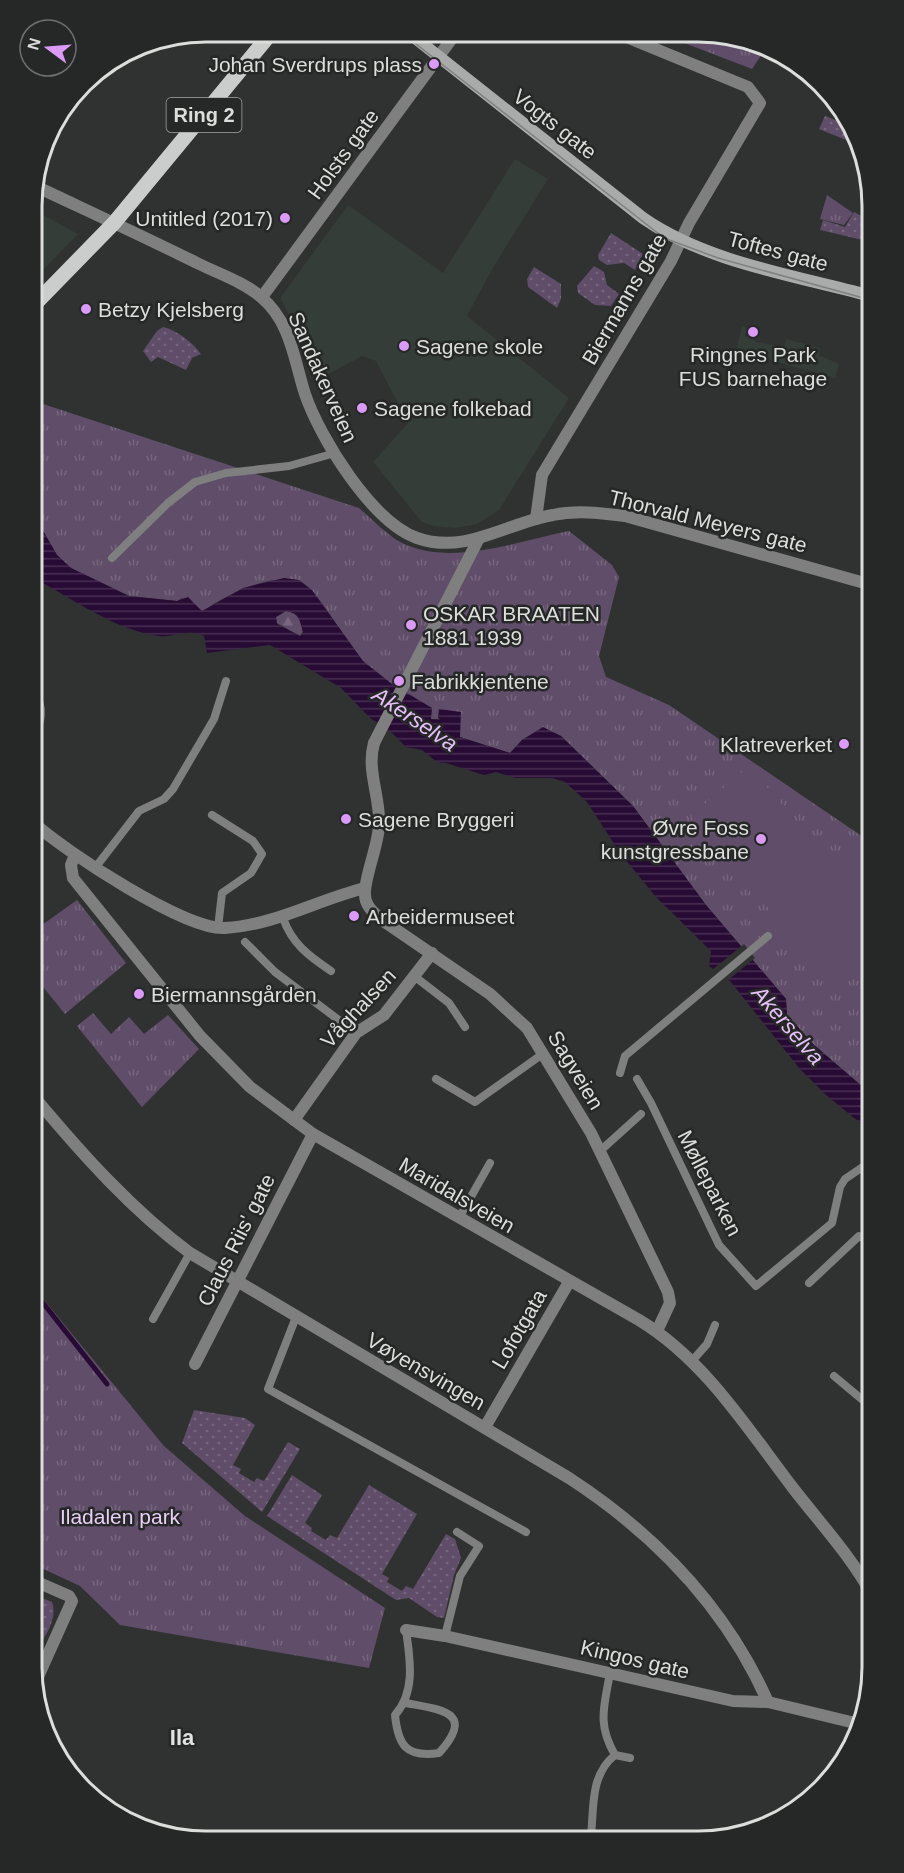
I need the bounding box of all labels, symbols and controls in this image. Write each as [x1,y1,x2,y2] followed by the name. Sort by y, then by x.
[18,18,78,78] north arrow
[24,36,44,52] text: N
[208,53,422,76] place label: Johan Sverdrups plass
[427,57,441,71] marker: Johan Sverdrups plass
[509,84,601,164] street label: Vogts gate
[166,98,242,132] road number: Ring 2
[303,105,383,203] street label: Holsts gate
[135,207,273,230] place label: Untitled (2017)
[278,211,292,225] marker: Untitled (2017)
[725,227,831,275] street label: Toftes gate
[577,230,671,368] street label: Biermanns gate
[98,298,244,321] place label: Betzy Kjelsberg
[79,302,93,316] marker: Betzy Kjelsberg
[284,308,362,446] street label: Sandakerveien
[746,325,760,339] marker: Ringnes Park FUS barnehage
[416,335,543,358] place label: Sagene skole
[397,339,411,353] marker: Sagene skole
[679,343,827,390] place label: Ringnes Park FUS barnehage
[374,397,532,420] place label: Sagene folkebad
[355,401,369,415] marker: Sagene folkebad
[607,485,809,557] street label: Thorvald Meyers gate
[423,602,600,649] place label: OSKAR BRAATEN 1881 1939
[404,618,418,632] marker: OSKAR BRAATEN 1881 1939
[411,670,549,693] place label: Fabrikkjentene
[392,674,406,688] marker: Fabrikkjentene
[366,681,462,756] water label: Akerselva
[720,733,832,756] place label: Klatreverket
[837,737,851,751] marker: Klatreverket
[358,808,514,831] place label: Sagene Bryggeri
[339,812,353,826] marker: Sagene Bryggeri
[601,816,749,863] place label: Øvre Foss kunstgressbane
[754,832,768,846] marker: Øvre Foss kunstgressbane
[366,905,514,928] place label: Arbeidermuseet
[347,909,361,923] marker: Arbeidermuseet
[316,964,400,1052] street label: Våghalsen
[746,979,829,1070] water label: Akerselva
[151,983,317,1006] place label: Biermannsgården
[132,987,146,1001] marker: Biermannsgården
[544,1027,608,1113] street label: Sagveien
[674,1126,746,1240] street label: Mølleparken
[395,1153,519,1237] street label: Maridalsveien
[193,1170,279,1310] street label: Claus Riis' gate
[487,1285,551,1373] street label: Lofotgata
[363,1328,489,1414] street label: Vøyensvingen
[60,1505,181,1528] park label: Iladalen park
[578,1635,692,1683] street label: Kingos gate
[170,1725,195,1750] district label: Ila

